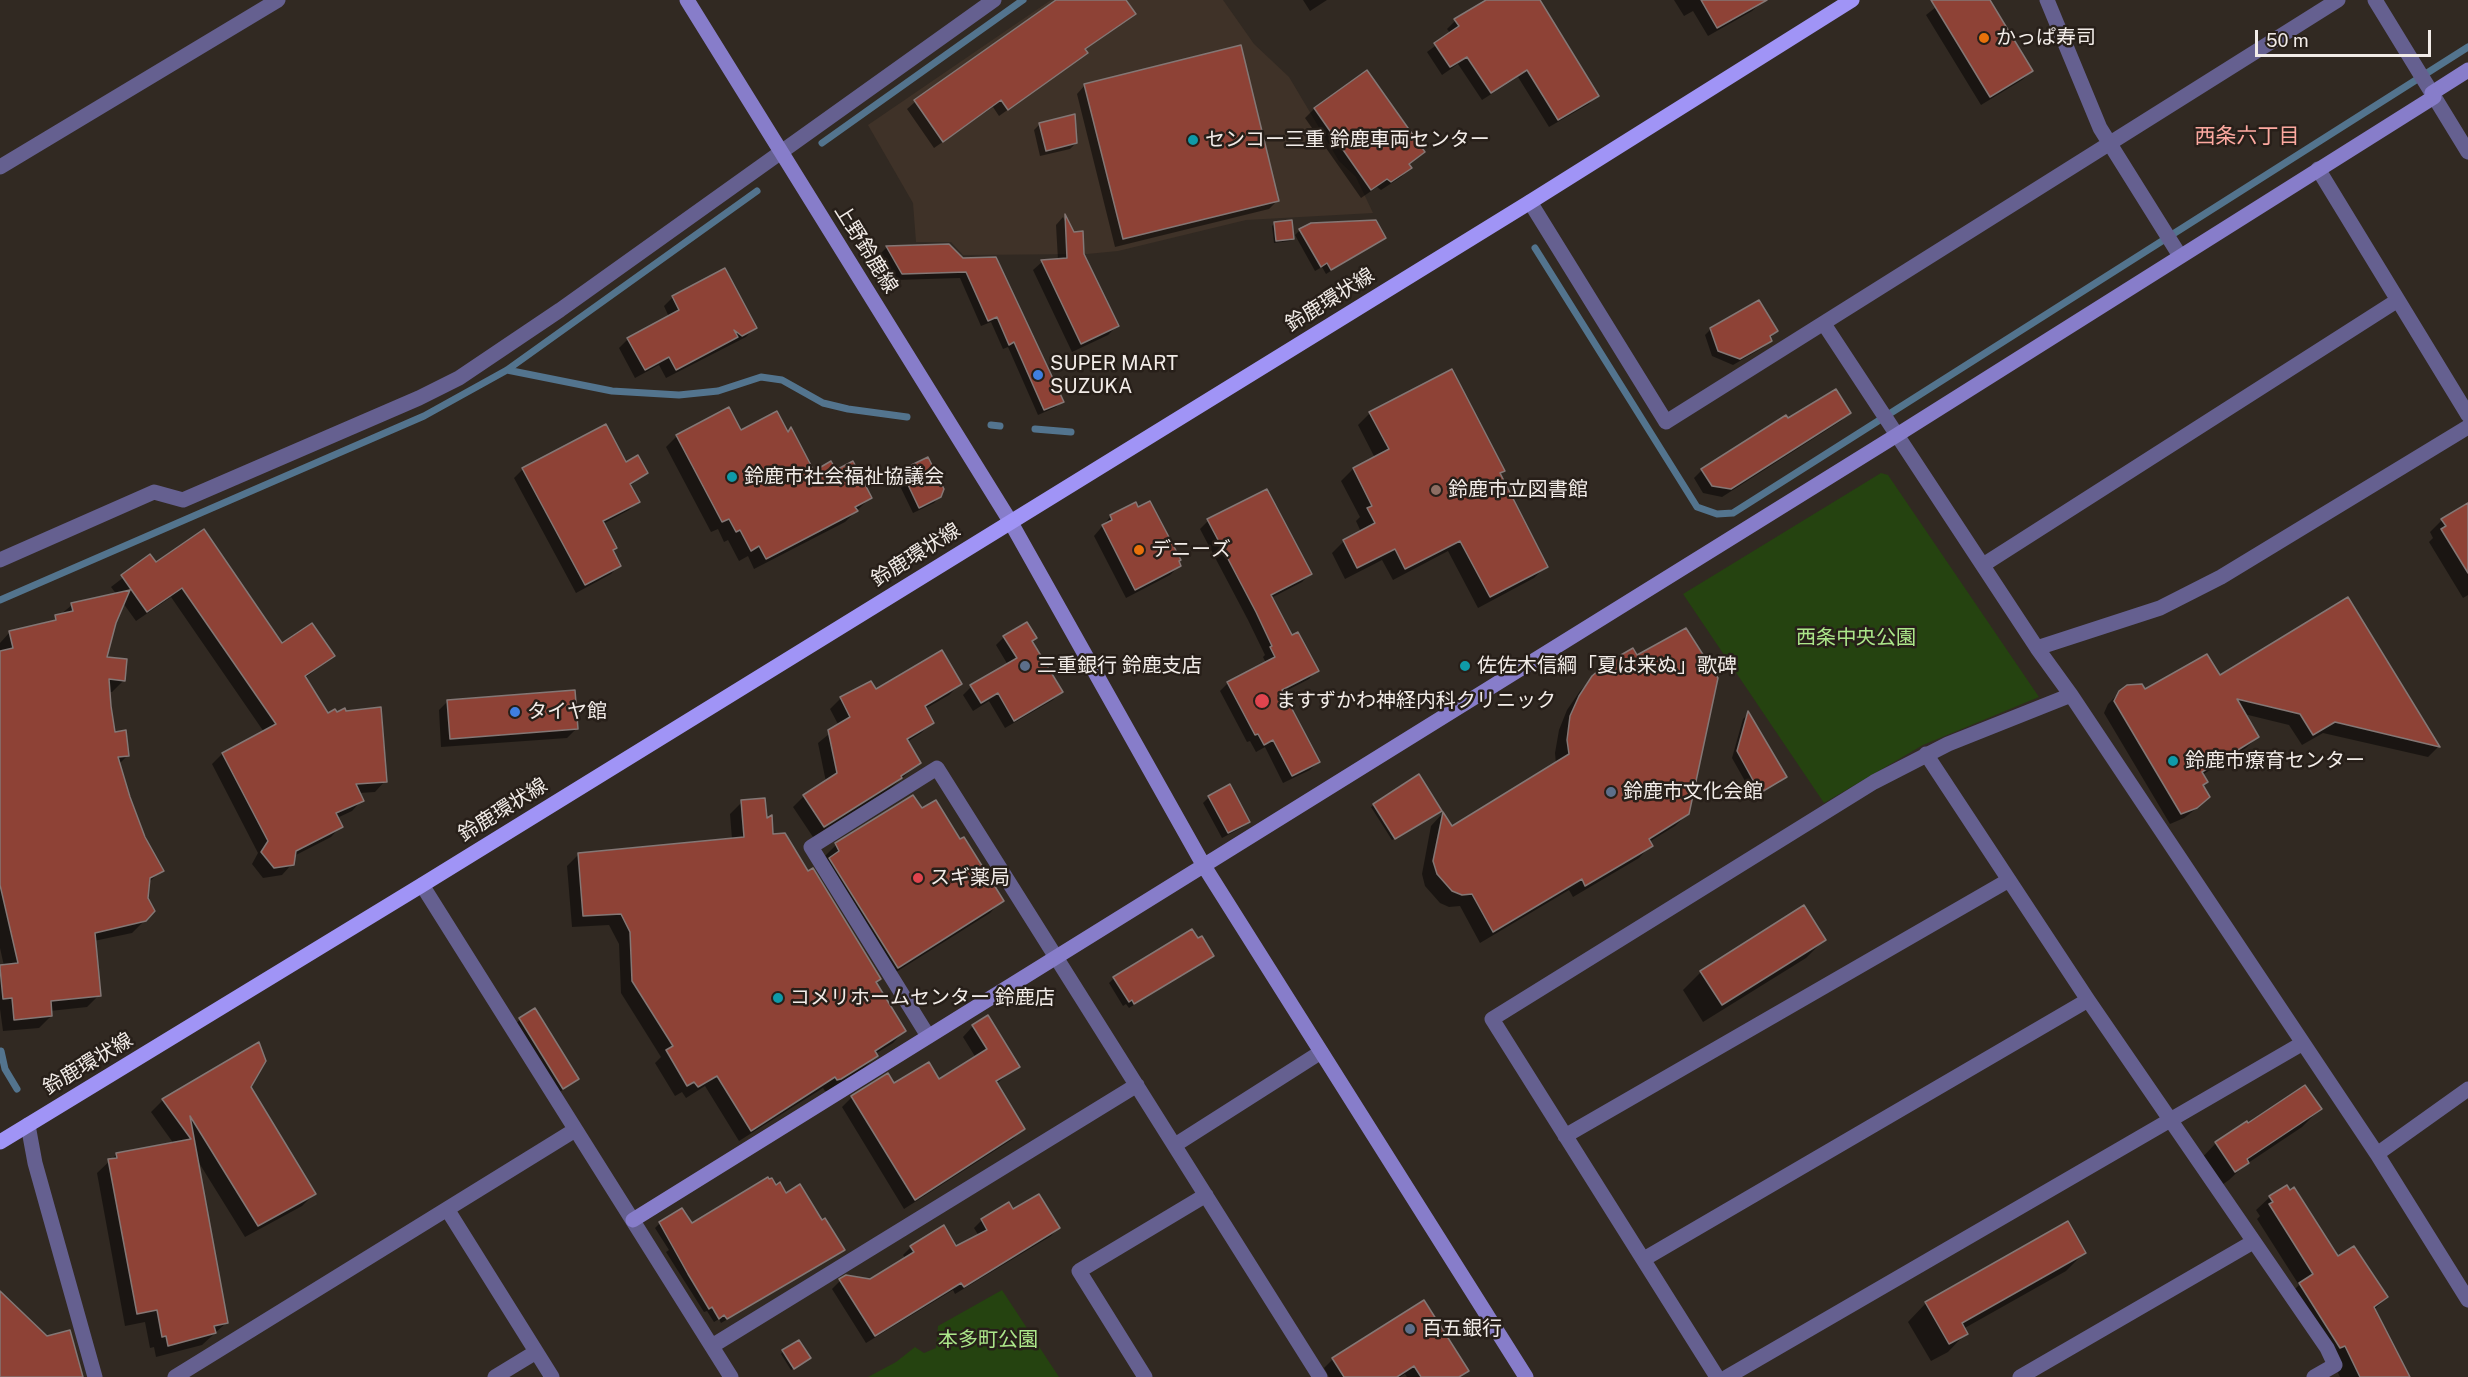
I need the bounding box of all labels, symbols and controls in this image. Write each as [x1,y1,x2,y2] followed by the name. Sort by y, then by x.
[2258,18,2434,56] scale bar
[1996,26,2096,50] place label: かっぱ寿司
[2266,30,2309,51] text: 50 m
[1977,31,1991,45] marker: かっぱ寿司
[2195,124,2299,150] district label: 西条六丁目
[1205,128,1490,152] place label: センコー三重 鈴鹿車両センター
[1186,133,1200,147] marker: センコー三重 鈴鹿車両センター
[829,200,903,298] street label: 上野鈴鹿線
[1281,263,1379,337] street label: 鈴鹿環状線
[1050,352,1178,399] place label: SUPER MART SUZUKA
[1031,368,1045,382] marker: SUPER MART SUZUKA
[744,465,944,489] place label: 鈴鹿市社会福祉協議会
[725,470,739,484] marker: 鈴鹿市社会福祉協議会
[1448,478,1588,502] place label: 鈴鹿市立図書館
[1429,483,1443,497] marker: 鈴鹿市立図書館
[867,518,965,592] street label: 鈴鹿環状線
[1151,538,1231,562] place label: デニーズ
[1132,543,1146,557] marker: デニーズ
[1796,626,1916,650] park label: 西条中央公園
[1037,654,1202,678] place label: 三重銀行 鈴鹿支店
[1477,654,1737,678] place label: 佐佐木信綱「夏は来ぬ」歌碑
[1018,659,1032,673] marker: 三重銀行 鈴鹿支店
[1458,659,1472,673] marker: 佐佐木信綱「夏は来ぬ」歌碑
[1276,689,1556,713] place label: ますずかわ神経内科クリニック
[1253,692,1271,710] marker: ますずかわ神経内科クリニック
[527,700,607,724] place label: タイヤ館
[508,705,522,719] marker: タイヤ館
[2185,749,2365,773] place label: 鈴鹿市療育センター
[2166,754,2180,768] marker: 鈴鹿市療育センター
[454,773,552,847] street label: 鈴鹿環状線
[1623,780,1763,804] place label: 鈴鹿市文化会館
[1604,785,1618,799] marker: 鈴鹿市文化会館
[930,866,1010,890] place label: スギ薬局
[911,871,925,885] marker: スギ薬局
[790,986,1055,1010] place label: コメリホームセンター 鈴鹿店
[771,991,785,1005] marker: コメリホームセンター 鈴鹿店
[39,1028,137,1100] street label: 鈴鹿環状線
[1422,1317,1502,1341] place label: 百五銀行
[1403,1322,1417,1336] marker: 百五銀行
[938,1328,1038,1352] park label: 本多町公園

